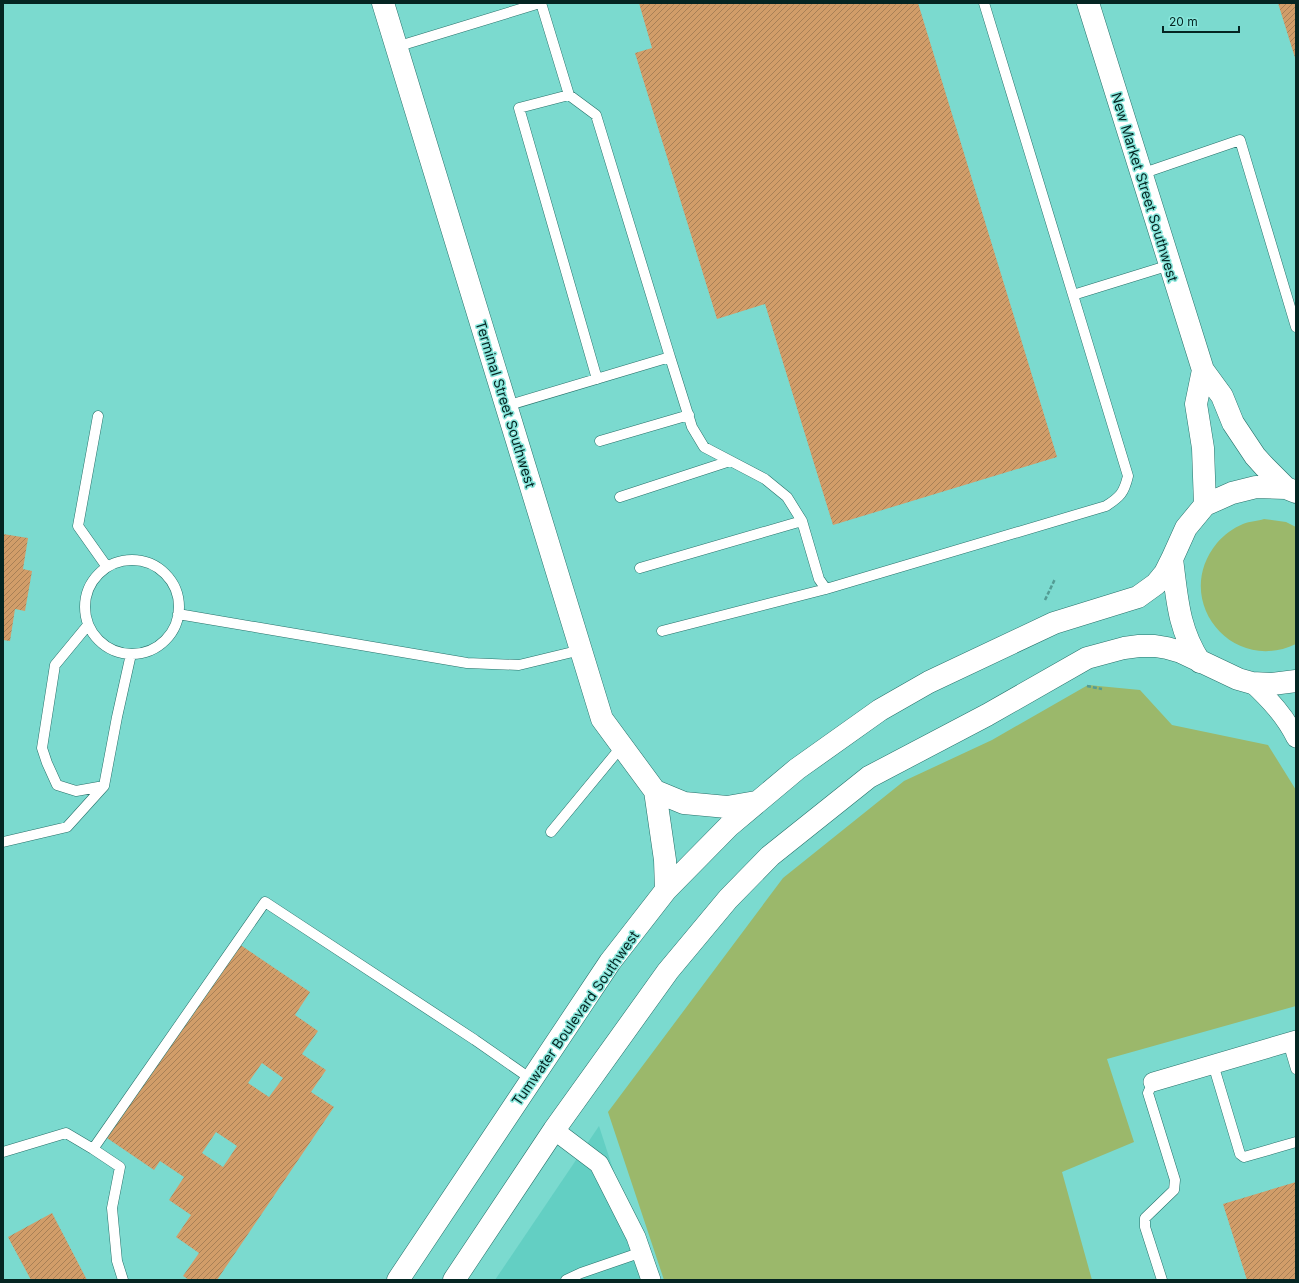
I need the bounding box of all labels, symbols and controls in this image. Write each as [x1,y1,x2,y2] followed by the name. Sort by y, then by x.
[1163,8,1239,34] scale bar
[1169,14,1198,29] text: 20 m
[1108,90,1182,284] street label: New Market Street Southwest
[472,318,540,490] street label: Terminal Street Southwest
[508,927,642,1109] street label: Tumwater Boulevard Southwest

